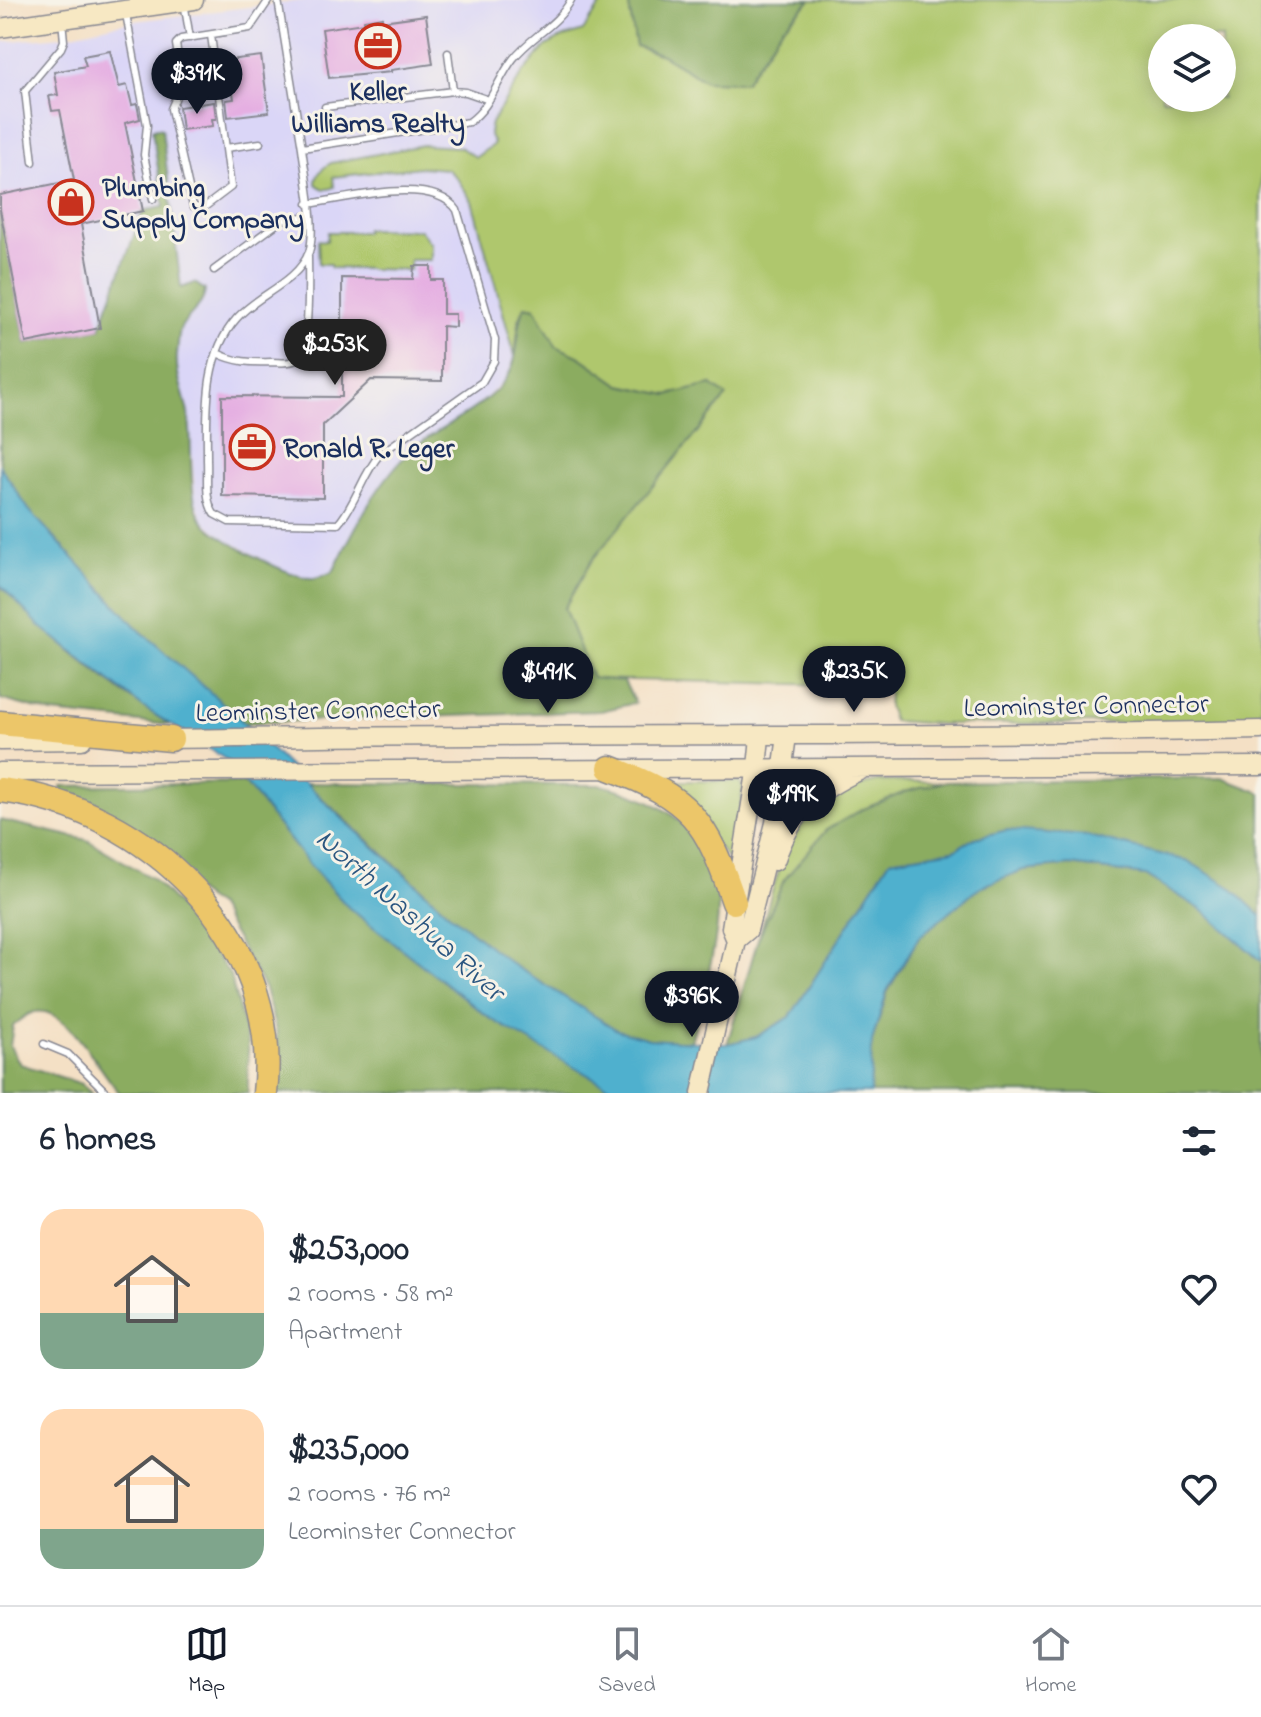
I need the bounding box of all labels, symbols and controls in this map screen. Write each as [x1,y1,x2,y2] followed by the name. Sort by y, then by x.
[354,22,402,70] office icon: Keller Williams Realty
[1148,24,1236,112] map controls
[1148,24,1236,112] button: layers
[141,48,253,116] pin: $391K
[169,55,225,93] text: $391K
[291,73,465,146] place label: Keller Williams Realty
[102,169,304,242] place label: Plumbing Supply Company
[47,178,95,226] shop icon: Plumbing Supply Company
[279,319,391,387] pin: $253K
[302,326,368,364] text: $253K
[228,423,276,471] office icon: Ronald R. Leger
[283,430,456,472] place label: Ronald R. Leger
[798,646,910,714] pin: $235K
[492,647,604,715] pin: $491K
[821,653,887,691] text: $235K
[520,654,576,692] text: $491K
[963,685,1209,730] street label: Leominster Connector
[195,690,441,735] street label: Leominster Connector
[736,769,848,837] pin: $199K
[766,776,818,814] text: $199K
[305,819,516,1016] water label: North Nashua River
[636,971,748,1039] pin: $396K
[663,978,721,1016] text: $396K
[40,1116,156,1166] text: 6 homes
[1177,1119,1221,1163] icon: filters
[288,1226,409,1276] text: $253,000
[104,1241,200,1337] icon: home
[1177,1267,1221,1311] icon: heart
[288,1276,454,1314] text: 2 rooms · 58 m²
[288,1314,402,1352] text: Apartment
[288,1426,409,1476] text: $235,000
[104,1441,200,1537] icon: home
[1177,1467,1221,1511] icon: heart
[288,1476,451,1514] text: 2 rooms · 76 m²
[288,1514,516,1552] text: Leominster Connector
[185,1622,229,1702] tab: Map
[598,1622,656,1702] tab: Saved
[1025,1622,1076,1702] tab: Home

